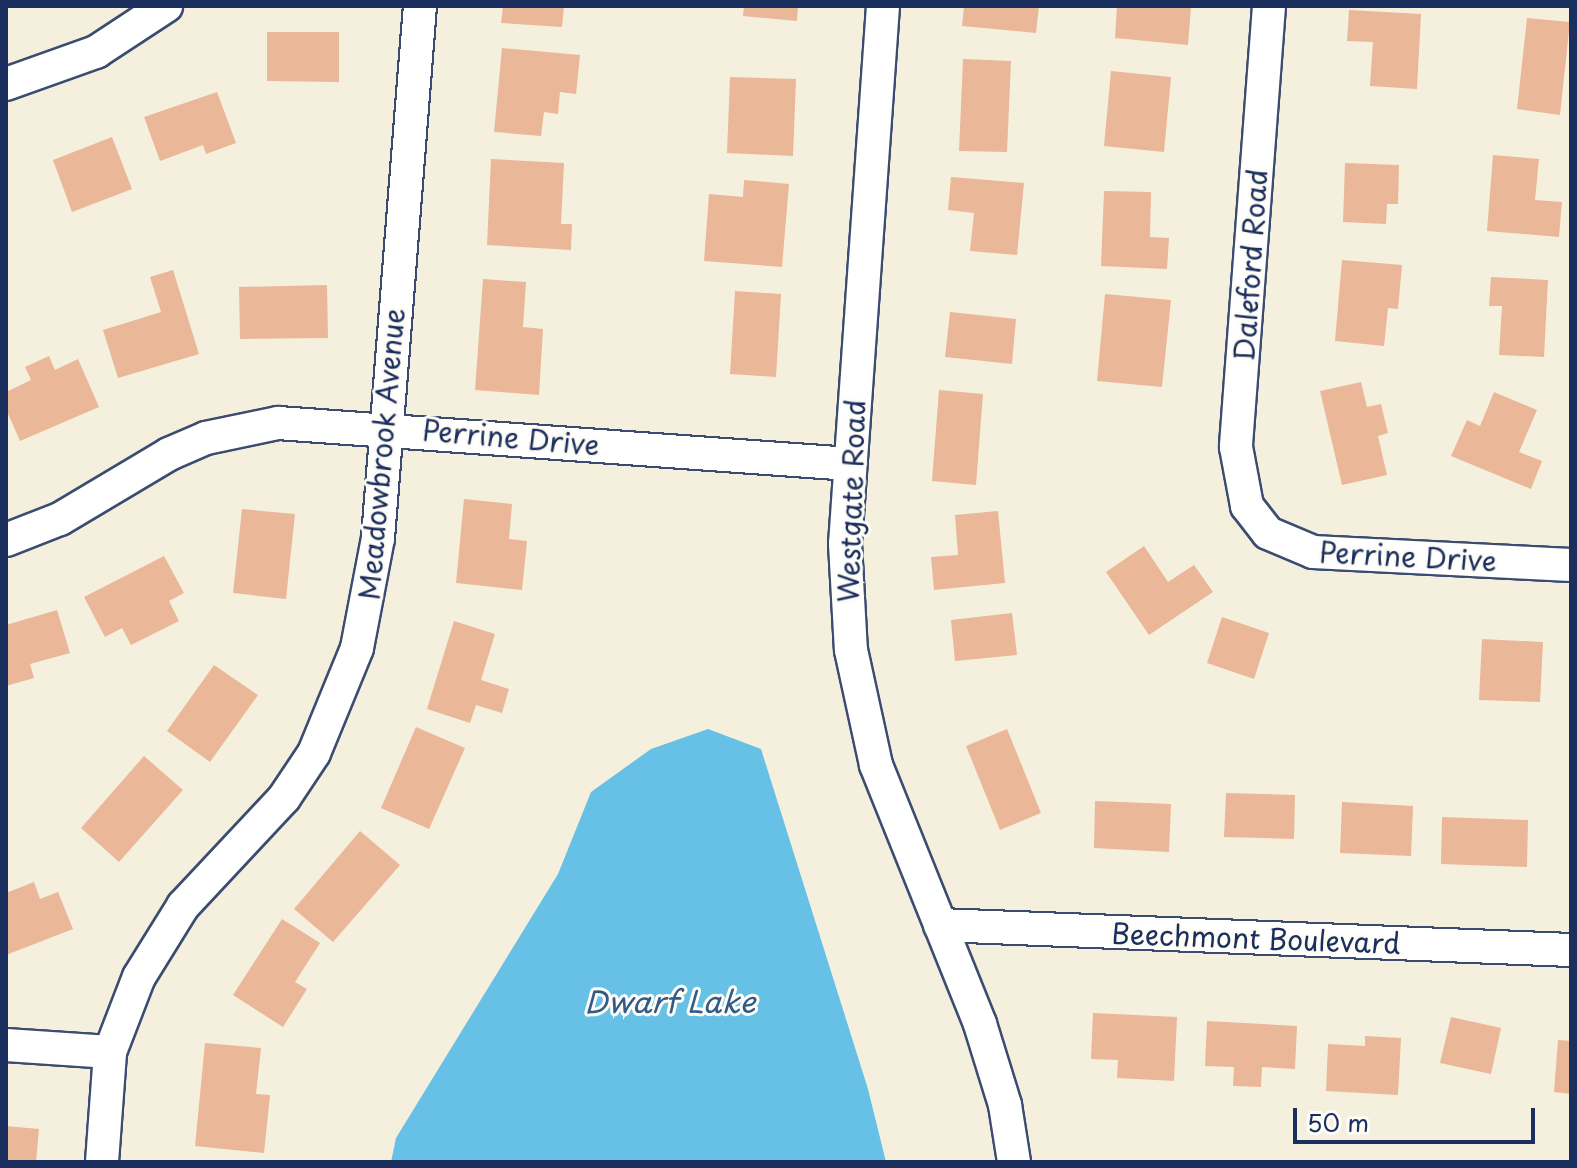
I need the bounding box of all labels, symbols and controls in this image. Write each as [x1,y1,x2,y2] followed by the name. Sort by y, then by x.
[1226,167,1274,363] street label: Daleford Road
[351,306,411,602] street label: Meadowbrook Avenue
[831,399,871,603] street label: Westgate Road
[421,413,601,461] street label: Perrine Drive
[1318,535,1498,577] street label: Perrine Drive
[1110,916,1402,960] street label: Beechmont Boulevard
[585,983,755,1019] water label: Dwarf Lake
[1297,1092,1539,1142] scale bar
[1307,1104,1369,1140] text: 50 m

